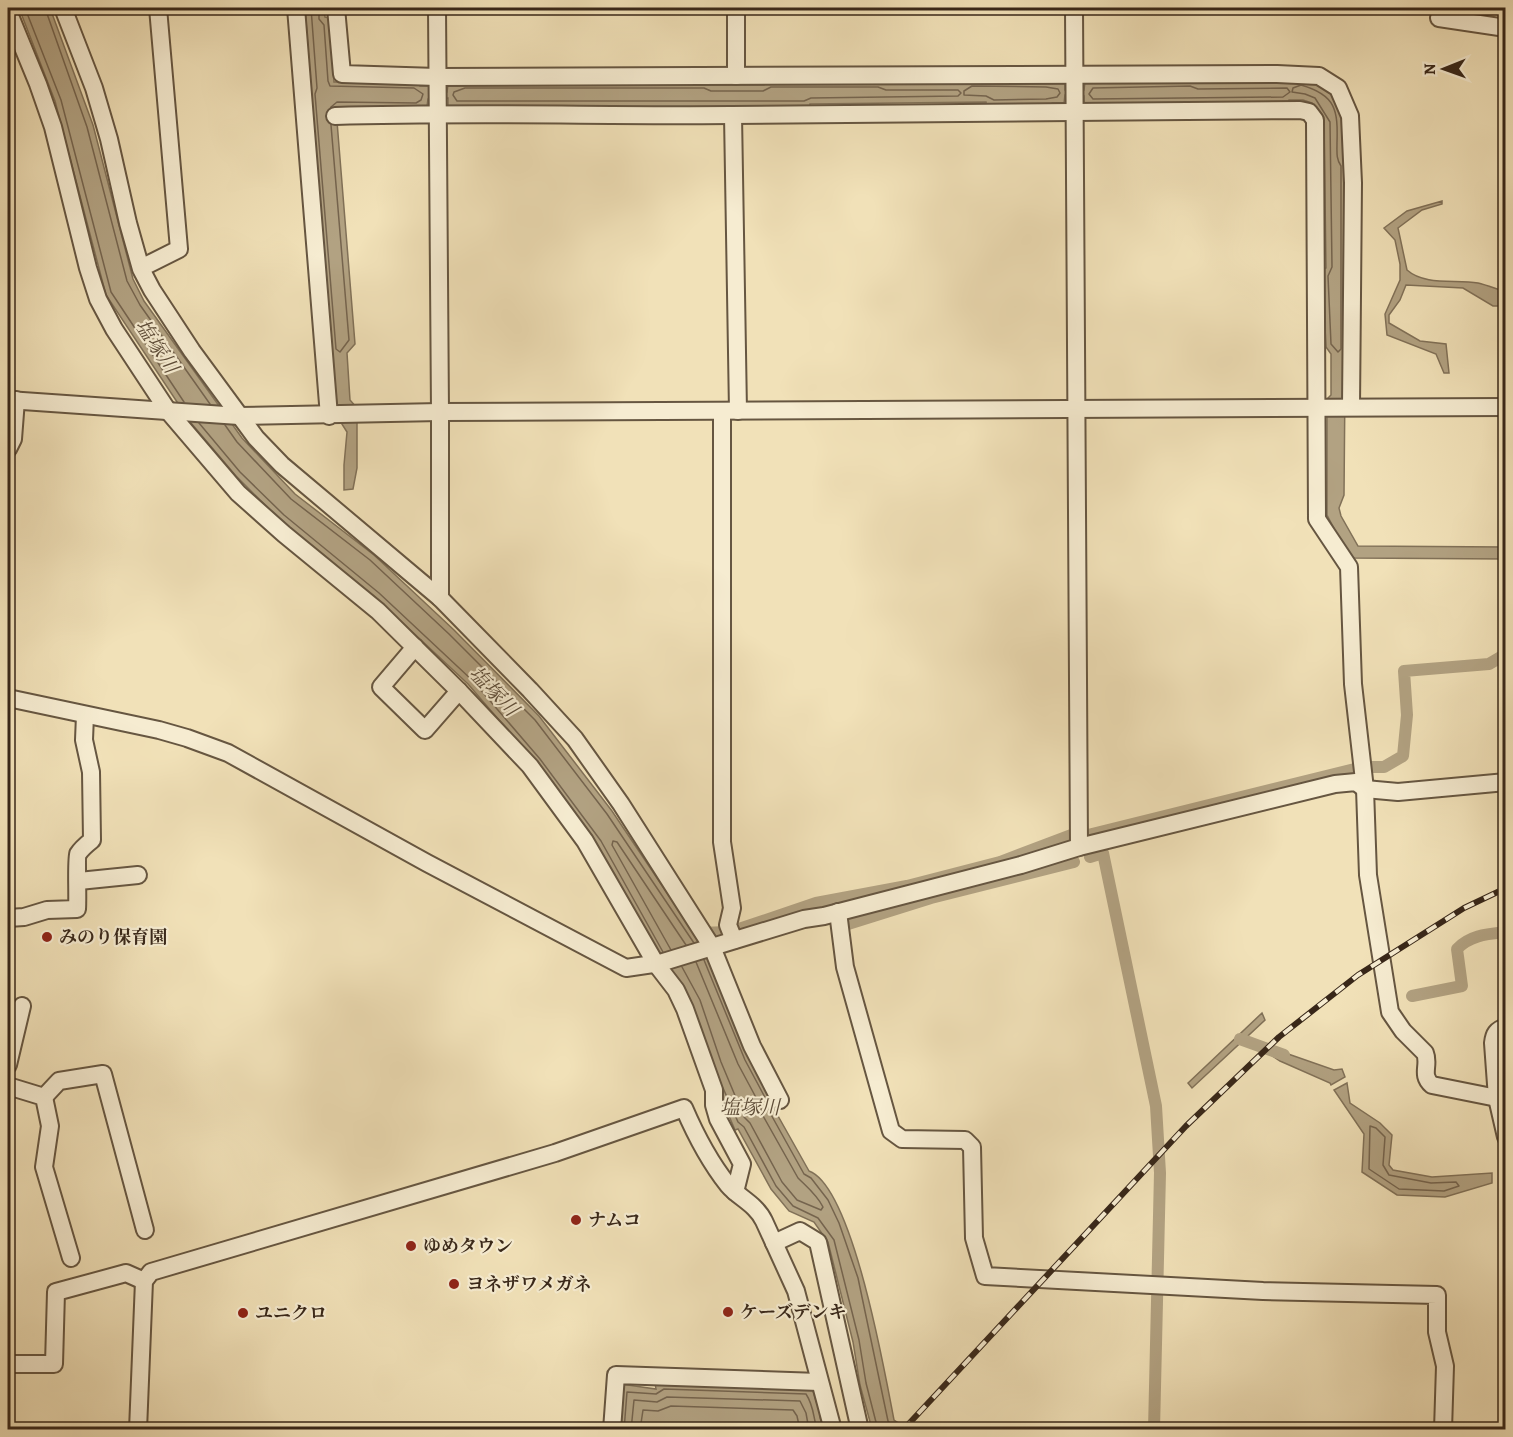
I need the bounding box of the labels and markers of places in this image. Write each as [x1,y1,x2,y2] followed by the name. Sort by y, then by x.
[59,925,167,949] place label: みのり保育園
[40,930,54,944] marker: みのり保育園
[588,1208,641,1232] place label: ナムコ
[569,1213,583,1227] marker: ナムコ
[423,1234,513,1258] place label: ゆめタウン
[404,1239,418,1253] marker: ゆめタウン
[466,1272,591,1296] place label: ヨネザワメガネ
[447,1277,461,1291] marker: ヨネザワメガネ
[740,1300,846,1324] place label: ケーズデンキ
[255,1301,327,1325] place label: ユニクロ
[721,1305,735,1319] marker: ケーズデンキ
[236,1306,250,1320] marker: ユニクロ

